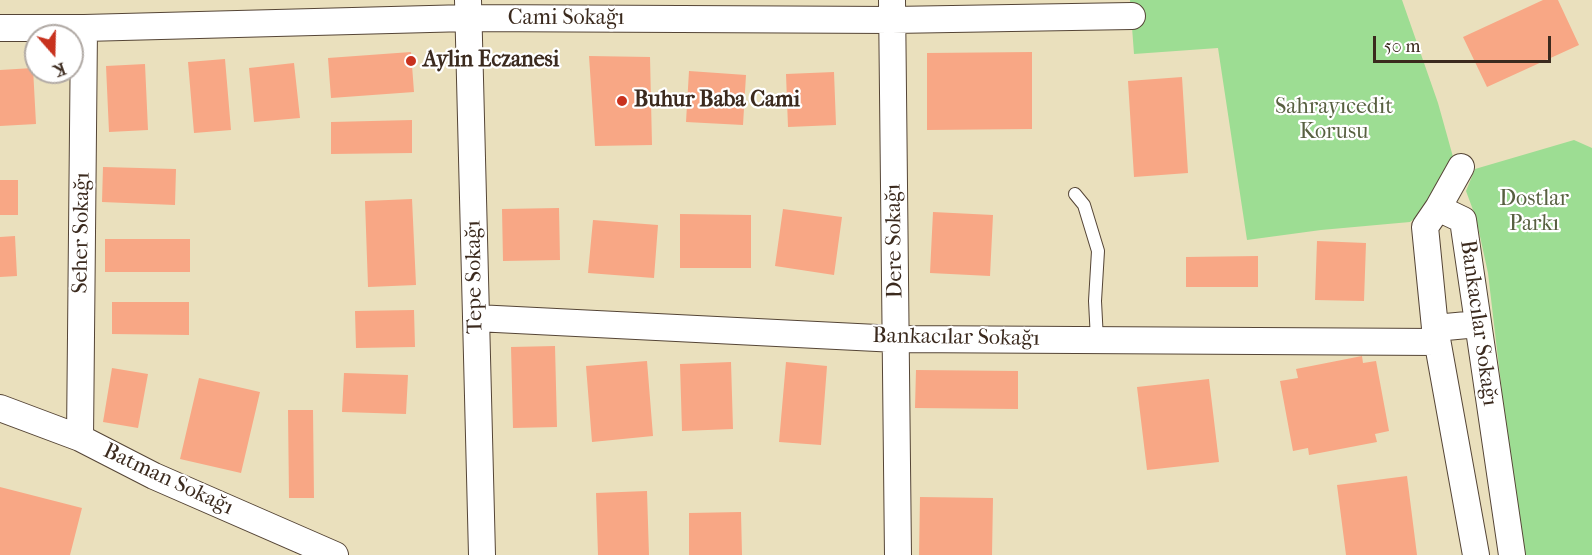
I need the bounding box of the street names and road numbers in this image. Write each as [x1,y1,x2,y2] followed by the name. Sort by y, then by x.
[508,6,624,32] street label: Cami Sokağı
[68,172,96,294] street label: Seher Sokağı
[881,183,909,299] street label: Dere Sokağı
[461,220,489,334] street label: Tepe Sokağı
[1453,238,1503,408] street label: Bankacılar Sokağı
[872,323,1040,353] street label: Bankacılar Sokağı
[99,438,237,522] street label: Batman Sokağı

